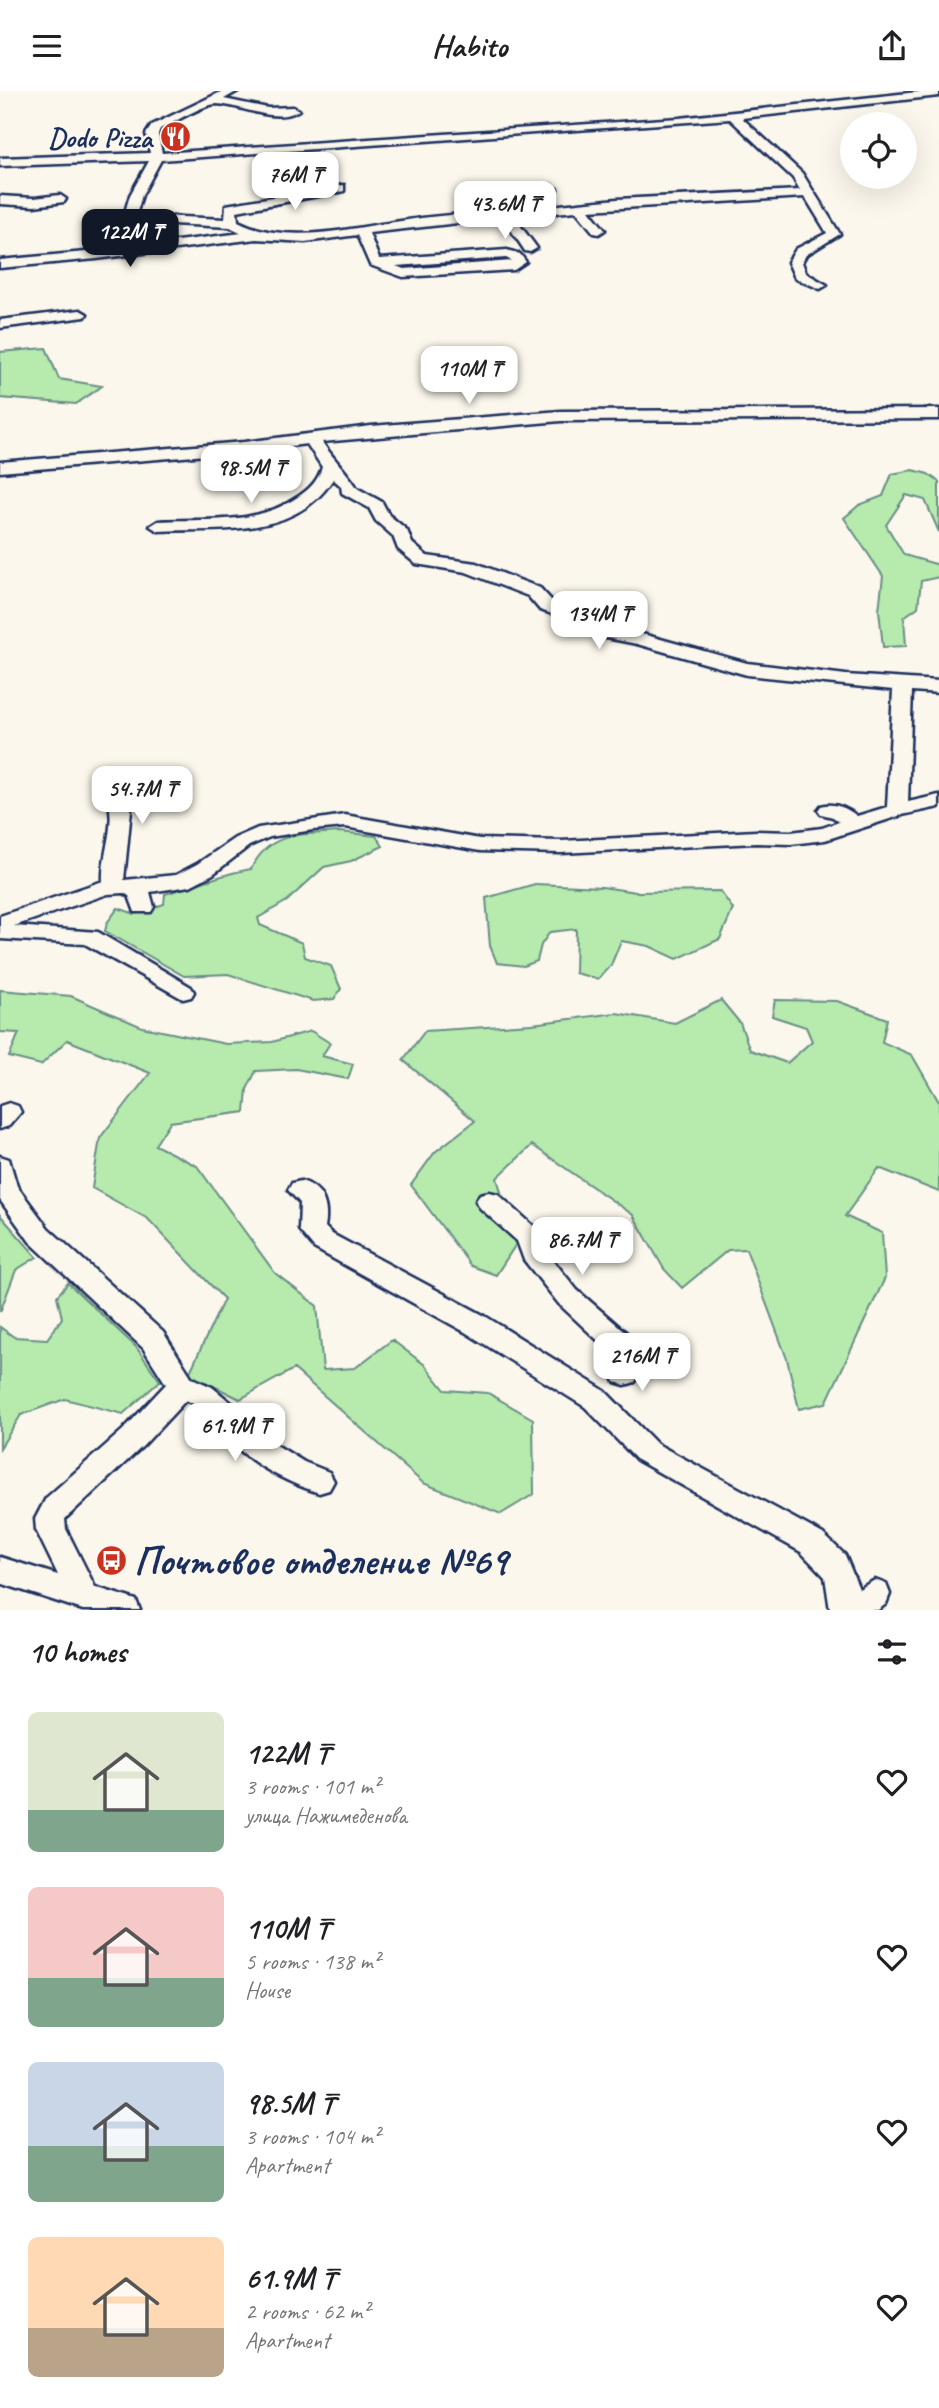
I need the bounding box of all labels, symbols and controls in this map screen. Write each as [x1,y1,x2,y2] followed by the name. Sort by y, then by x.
[432,25,507,66] text: Habito
[28,27,66,65] icon: menu
[873,27,911,65] icon: share
[840,112,917,189] map controls
[840,112,917,189] button: locate
[48,120,155,155] place label: Dodo Pizza
[158,120,192,154] restaurant icon: Dodo Pizza
[246,152,344,212] pin: 76M ₸
[268,160,322,189] text: 76M ₸
[440,181,570,241] pin: 43.6M ₸
[470,189,540,218] text: 43.6M ₸
[73,209,187,269] pin: 122M ₸
[98,217,162,246] text: 122M ₸
[412,347,526,406] pin: 110M ₸
[437,354,501,383] text: 110M ₸
[186,445,316,505] pin: 98.5M ₸
[217,453,285,482] text: 98.5M ₸
[542,591,656,651] pin: 134M ₸
[567,599,631,628] text: 134M ₸
[77,767,207,826] pin: 54.7M ₸
[108,774,176,803] text: 54.7M ₸
[517,1217,647,1277] pin: 86.7M ₸
[547,1225,617,1254] text: 86.7M ₸
[585,1333,699,1393] pin: 216M ₸
[609,1341,675,1370] text: 216M ₸
[170,1403,300,1463] pin: 61.9M ₸
[200,1411,270,1440] text: 61.9M ₸
[134,1536,512,1586] place label: Почтовое отделение №69
[94,1544,128,1578] bus stop icon: Почтовое отделение №69
[28,1633,126,1671] text: 10 homes
[873,1633,911,1671] icon: filters
[245,1734,329,1772] text: 122M ₸
[84,1740,168,1824] icon: home
[873,1763,911,1801] icon: heart
[245,1772,380,1801] text: 3 rooms · 101 m²
[245,1801,407,1830] text: улица Нажимеденова
[245,1909,329,1947] text: 110M ₸
[84,1915,168,1999] icon: home
[873,1938,911,1976] icon: heart
[245,1947,380,1976] text: 5 rooms · 138 m²
[245,1976,290,2005] text: House
[245,2084,334,2122] text: 98.5M ₸
[84,2090,168,2174] icon: home
[873,2113,911,2151] icon: heart
[245,2122,380,2151] text: 3 rooms · 104 m²
[245,2151,330,2180] text: Apartment
[245,2259,335,2297] text: 61.9M ₸
[84,2265,168,2349] icon: home
[873,2288,911,2326] icon: heart
[245,2297,369,2326] text: 2 rooms · 62 m²
[245,2326,330,2355] text: Apartment

